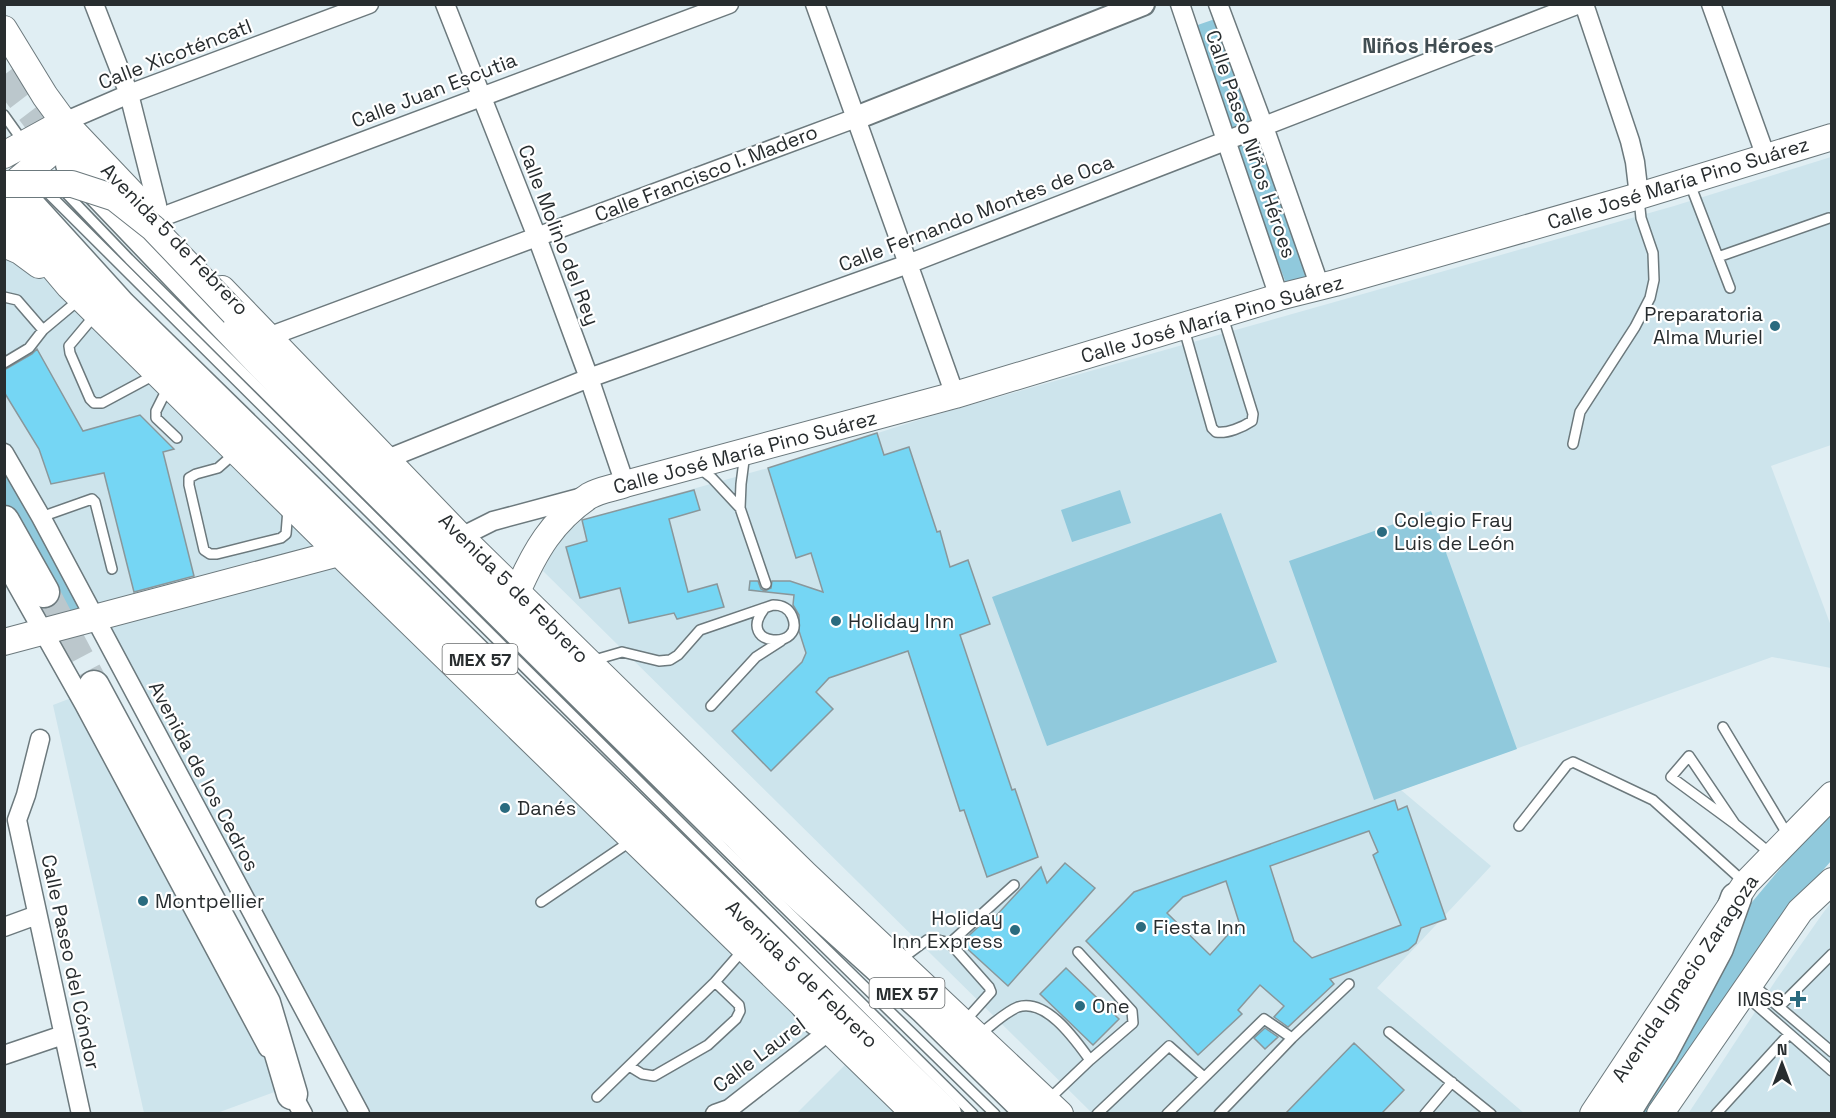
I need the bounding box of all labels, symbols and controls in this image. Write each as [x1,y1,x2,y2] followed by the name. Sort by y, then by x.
[94,13,256,95] street label: Calle Xicoténcatl
[1200,27,1302,261] street label: Calle Paseo Niños Héroes
[1362,32,1494,59] district label: Niños Héroes
[348,46,520,134] street label: Calle Juan Escutia
[591,118,821,228] street label: Calle Francisco I. Madero
[1544,131,1812,235] street label: Calle José María Pino Suárez
[512,141,606,329] street label: Calle Molino del Rey
[835,148,1117,278] street label: Calle Fernando Montes de Oca
[95,157,255,321] street label: Avenida 5 de Febrero
[1078,269,1346,369] street label: Calle José María Pino Suárez
[1644,301,1763,350] place label: Preparatoria Alma Muriel
[1768,319,1782,333] marker: Preparatoria Alma Muriel
[610,404,880,500] street label: Calle José María Pino Suárez
[433,507,595,669] street label: Avenida 5 de Febrero
[1394,507,1515,556] place label: Colegio Fray Luis de León
[1375,525,1389,539] marker: Colegio Fray Luis de León
[848,608,954,634] place label: Holiday Inn
[829,614,843,628] marker: Holiday Inn
[442,644,518,674] road number: MEX 57
[143,676,265,876] street label: Avenida de los Cedros
[517,795,576,821] place label: Danés
[498,801,512,815] marker: Danés
[35,852,107,1072] street label: Calle Paseo del Cóndor
[1606,869,1764,1087] street label: Avenida Ignacio Zaragoza
[155,888,265,914] place label: Montpellier
[136,894,150,908] marker: Montpellier
[720,894,884,1054] street label: Avenida 5 de Febrero
[892,905,1003,954] place label: Holiday Inn Express
[1153,914,1246,940] place label: Fiesta Inn
[1134,920,1148,934] marker: Fiesta Inn
[1008,923,1022,937] marker: Holiday Inn Express
[870,978,944,1008] road number: MEX 57
[1737,986,1784,1012] place label: IMSS
[1789,990,1807,1008] marker: IMSS
[1092,993,1129,1019] place label: One
[1073,999,1087,1013] marker: One
[707,1012,811,1098] street label: Calle Laurel
[1752,1034,1812,1094] north arrow
[1777,1039,1787,1060] text: N

